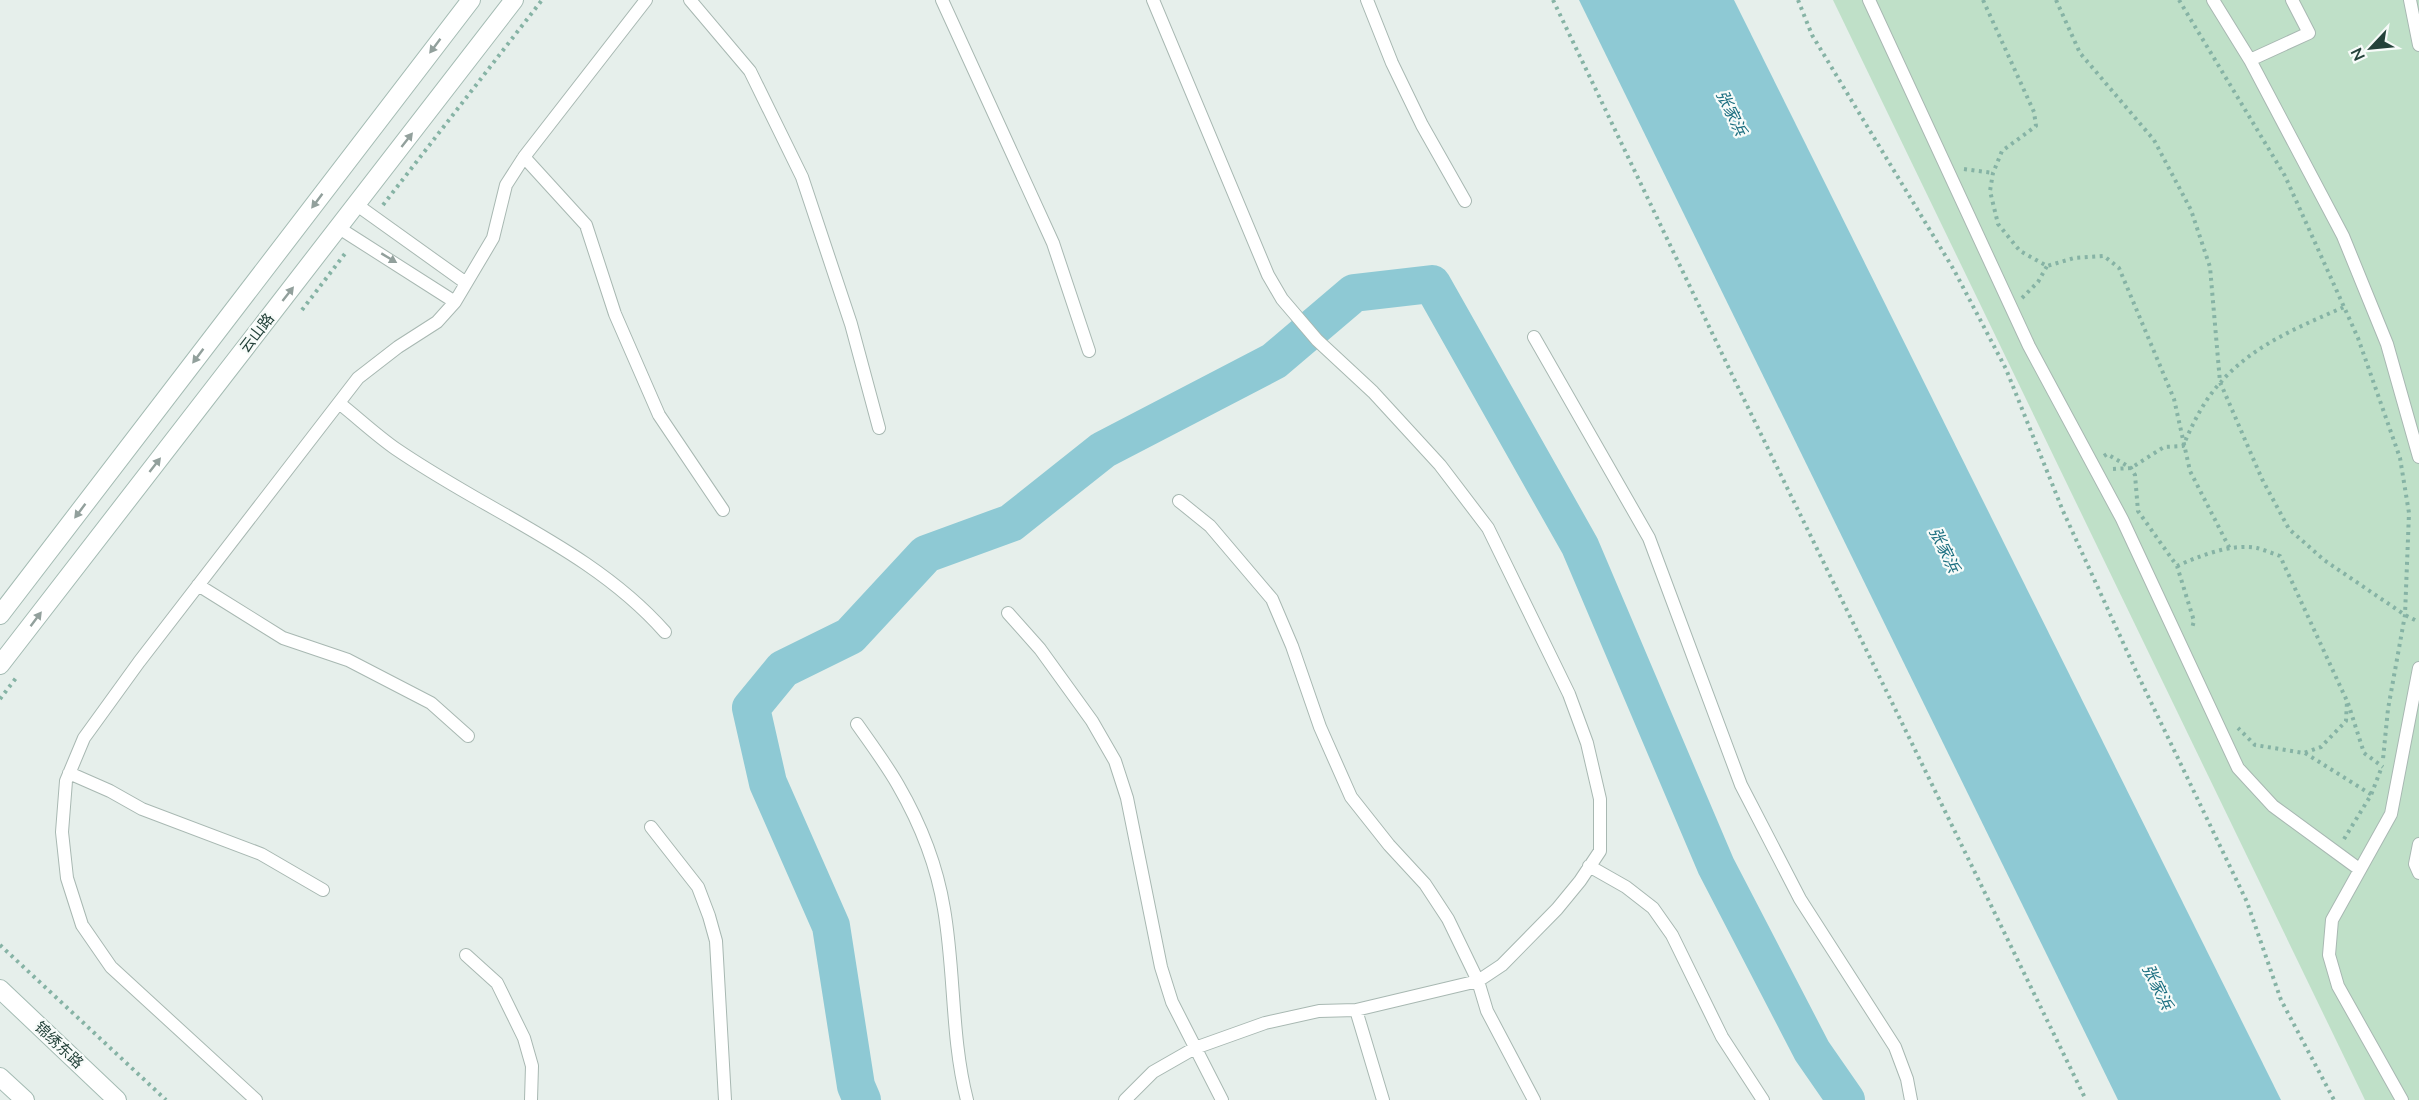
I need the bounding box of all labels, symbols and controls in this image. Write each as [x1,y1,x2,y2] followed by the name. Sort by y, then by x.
[2341,18,2401,78] north arrow
[430,39,442,54] one-way arrow
[2346,44,2371,64] text: N
[1711,87,1752,141] water label: 张家浜
[400,132,412,147] one-way arrow
[311,194,323,209] one-way arrow
[381,253,397,264] one-way arrow
[281,286,294,302] one-way arrow
[235,309,279,357] street label: 云山路
[192,348,205,364] one-way arrow
[149,457,161,473] one-way arrow
[73,503,86,519] one-way arrow
[1924,524,1965,578] water label: 张家浜
[29,611,41,626] one-way arrow
[2137,961,2178,1015] water label: 张家浜
[30,1017,88,1073] street label: 锦绣东路

